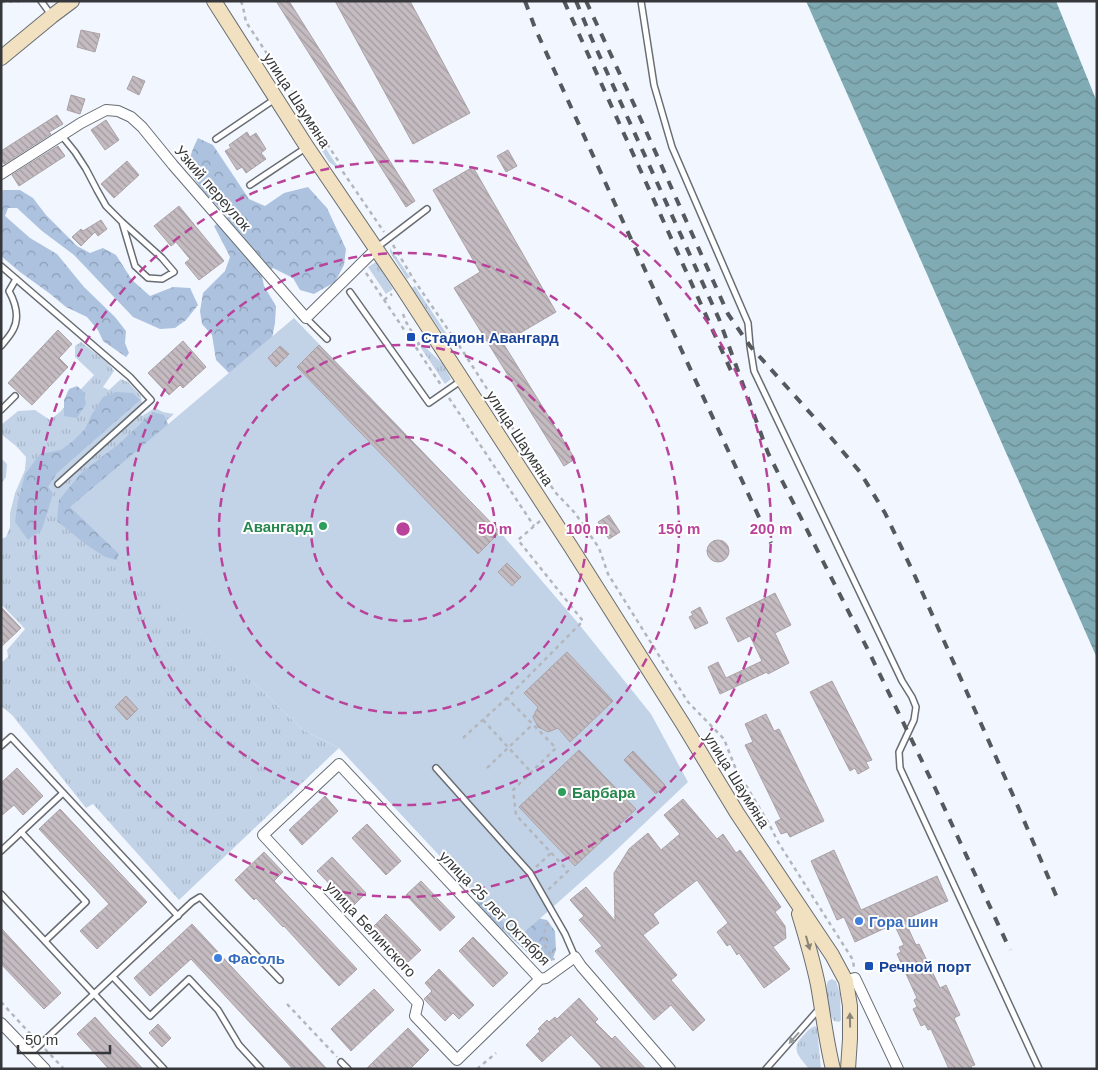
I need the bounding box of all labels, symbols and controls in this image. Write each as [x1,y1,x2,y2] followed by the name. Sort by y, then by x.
[260,49,334,151] street label: улица Шаумяна
[171,142,255,234] street label: Узкий переулок
[421,329,559,346] place label: Стадион Авангард
[405,331,417,343] marker: Стадион Авангард
[483,387,557,489] street label: улица Шаумяна
[243,518,313,535] place label: Авангард
[317,520,329,532] marker: Авангард
[394,520,412,538] centre of rings
[478,520,512,537] text: 50 m
[566,520,608,537] text: 100 m
[658,520,700,537] text: 150 m
[750,520,792,537] text: 200 m
[701,729,774,832] street label: улица Шаумяна
[572,784,636,801] place label: Барбара
[556,786,568,798] marker: Барбара
[436,847,554,969] street label: улица 25 лет Октября
[322,878,420,980] street label: улица Белинского
[869,913,938,930] place label: Гора шин
[853,915,865,927] marker: Гора шин
[804,936,812,951] one-way arrow
[228,950,285,967] place label: Фасоль
[212,952,224,964] marker: Фасоль
[879,958,971,975] place label: Речной порт
[863,960,875,972] marker: Речной порт
[846,1012,854,1028] one-way arrow
[18,1022,110,1054] scale bar
[25,1031,58,1048] text: 50 m
[788,1031,799,1044] one-way arrow

